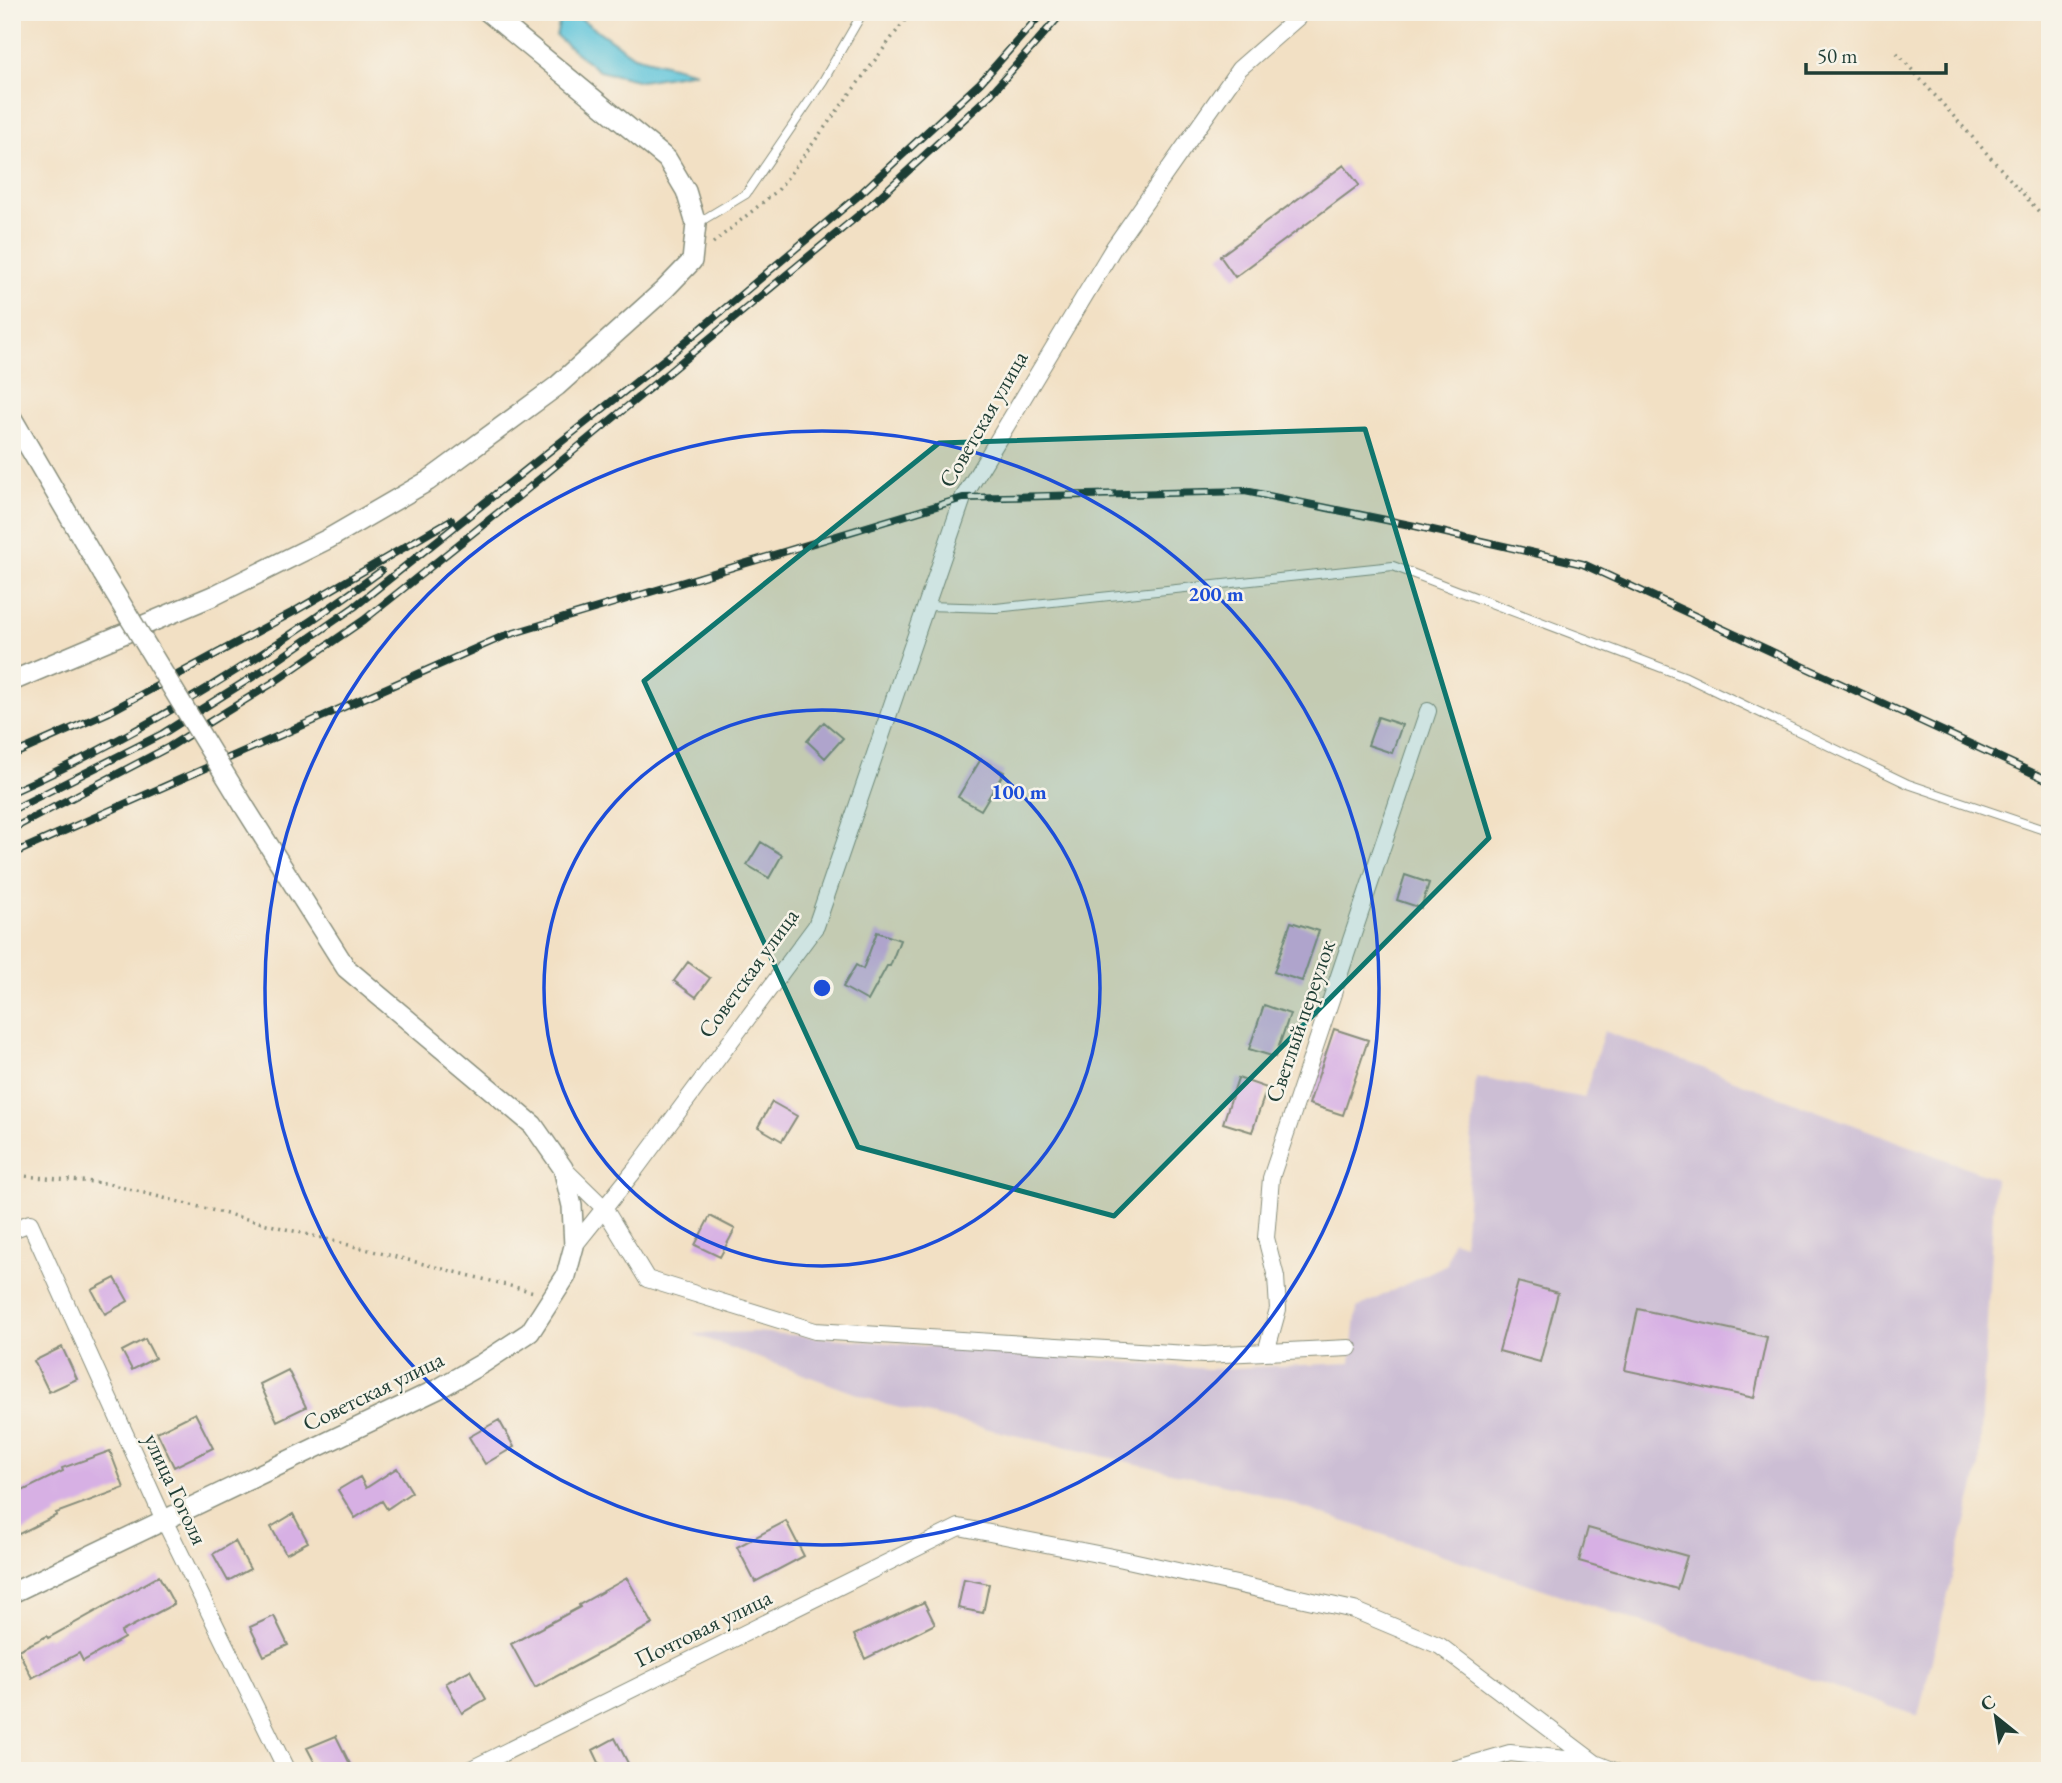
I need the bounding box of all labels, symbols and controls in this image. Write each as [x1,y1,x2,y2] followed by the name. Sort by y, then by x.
[1806,32,1946,76] scale bar
[1817,42,1858,69] text: 50 m
[932,344,1035,493] street label: Советская улица
[1188,580,1244,607] text: 200 m
[991,778,1047,805] text: 100 m
[691,902,806,1044] street label: Советская улица
[1258,936,1342,1106] street label: Светлый переулок
[810,976,834,1000] centre of rings
[298,1344,449,1438] street label: Советская улица
[137,1428,215,1550] street label: улица Гоголя
[629,1581,777,1674] street label: Почтовая улица
[1960,1682,2030,1752] north arrow
[1976,1689,2000,1717] text: С

